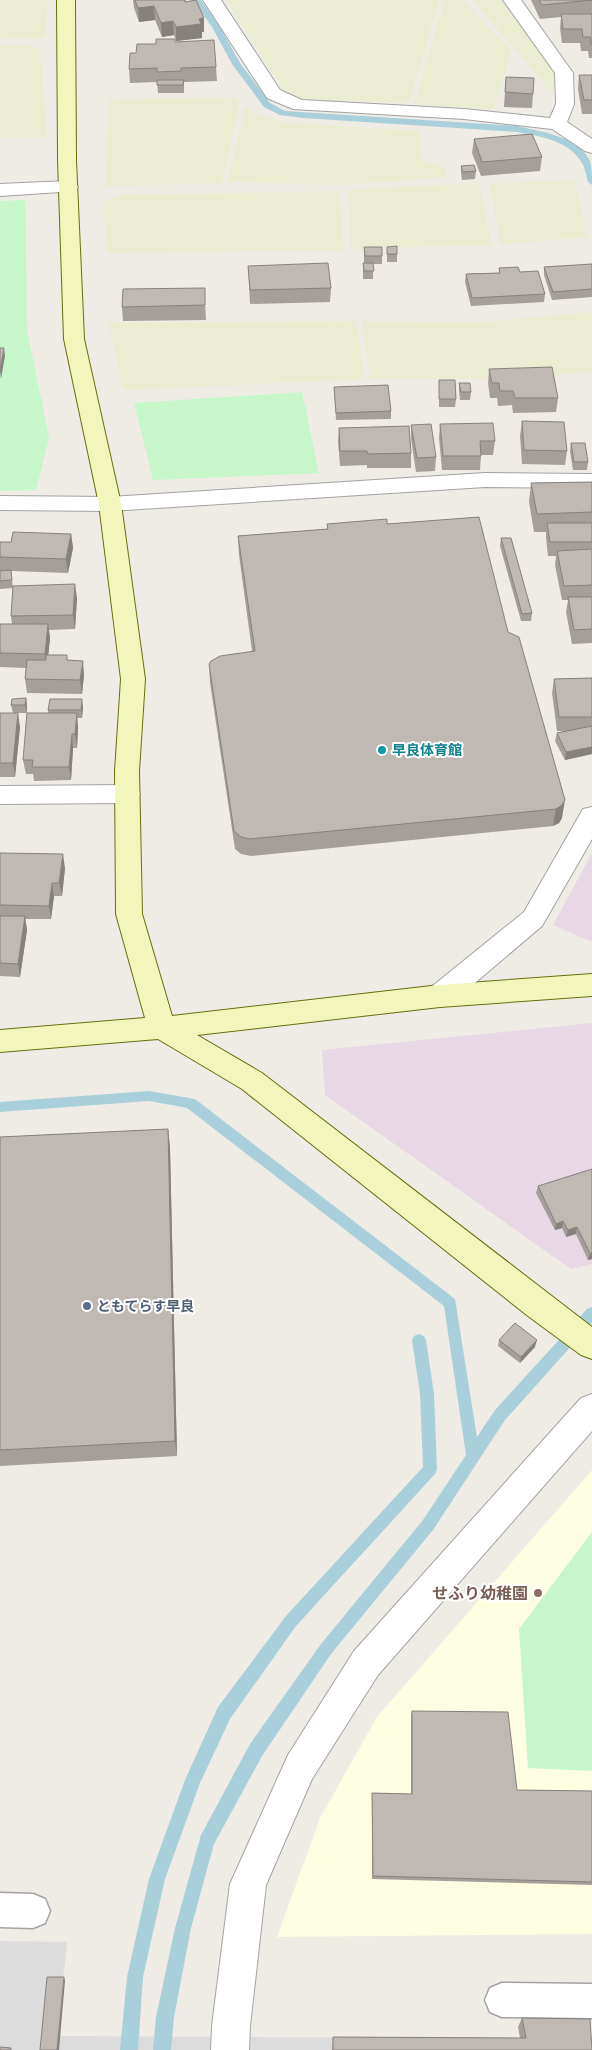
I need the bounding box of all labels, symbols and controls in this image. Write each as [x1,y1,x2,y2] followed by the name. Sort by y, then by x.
[392,742,462,758] place label: 早良体育館
[376,744,388,756] marker: 早良体育館
[97,1298,194,1314] place label: ともてらす早良
[81,1300,93,1312] marker: ともてらす早良
[432,1584,528,1602] place label: せふり幼稚園
[532,1587,544,1599] marker: せふり幼稚園

